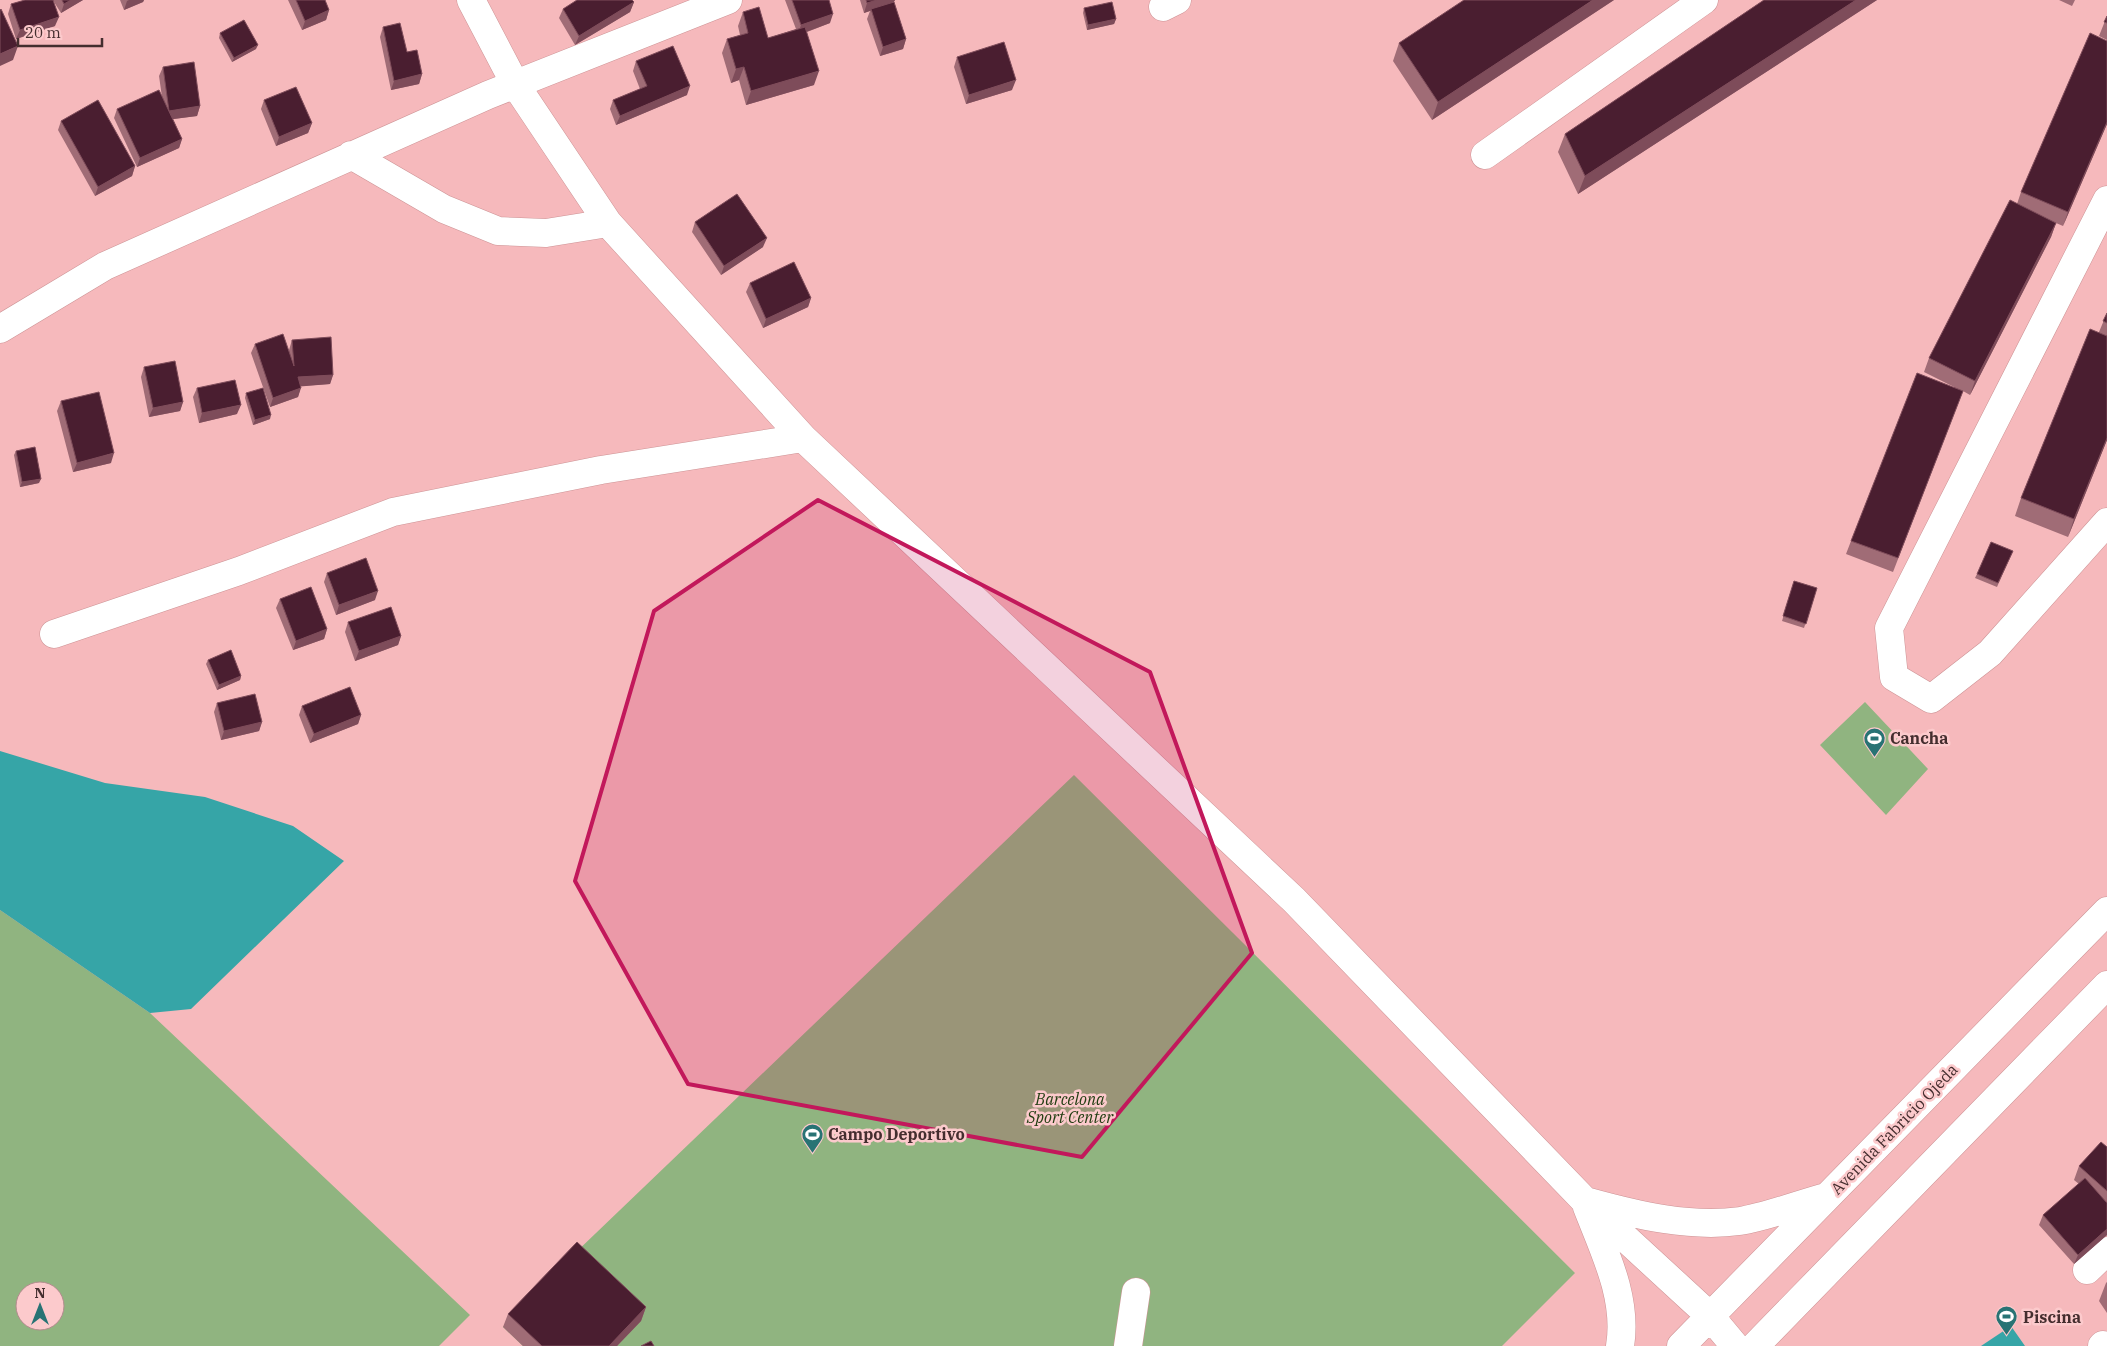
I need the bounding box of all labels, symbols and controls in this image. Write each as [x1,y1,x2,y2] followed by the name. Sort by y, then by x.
[18,15,101,47] scale bar
[25,23,61,42] text: 20 m
[1862,726,1886,757] sports icon: Cancha
[1890,728,1948,748] place label: Cancha
[1826,1059,1962,1199] street label: Avenida Fabricio Ojeda
[1026,1089,1114,1127] park label: Barcelona Sport Center
[800,1122,824,1153] sports icon: Campo Deportivo
[828,1124,965,1144] place label: Campo Deportivo
[15,1281,65,1331] north arrow
[34,1284,46,1302] text: N
[1995,1305,2019,1336] sports icon: Piscina
[2023,1307,2081,1327] place label: Piscina

